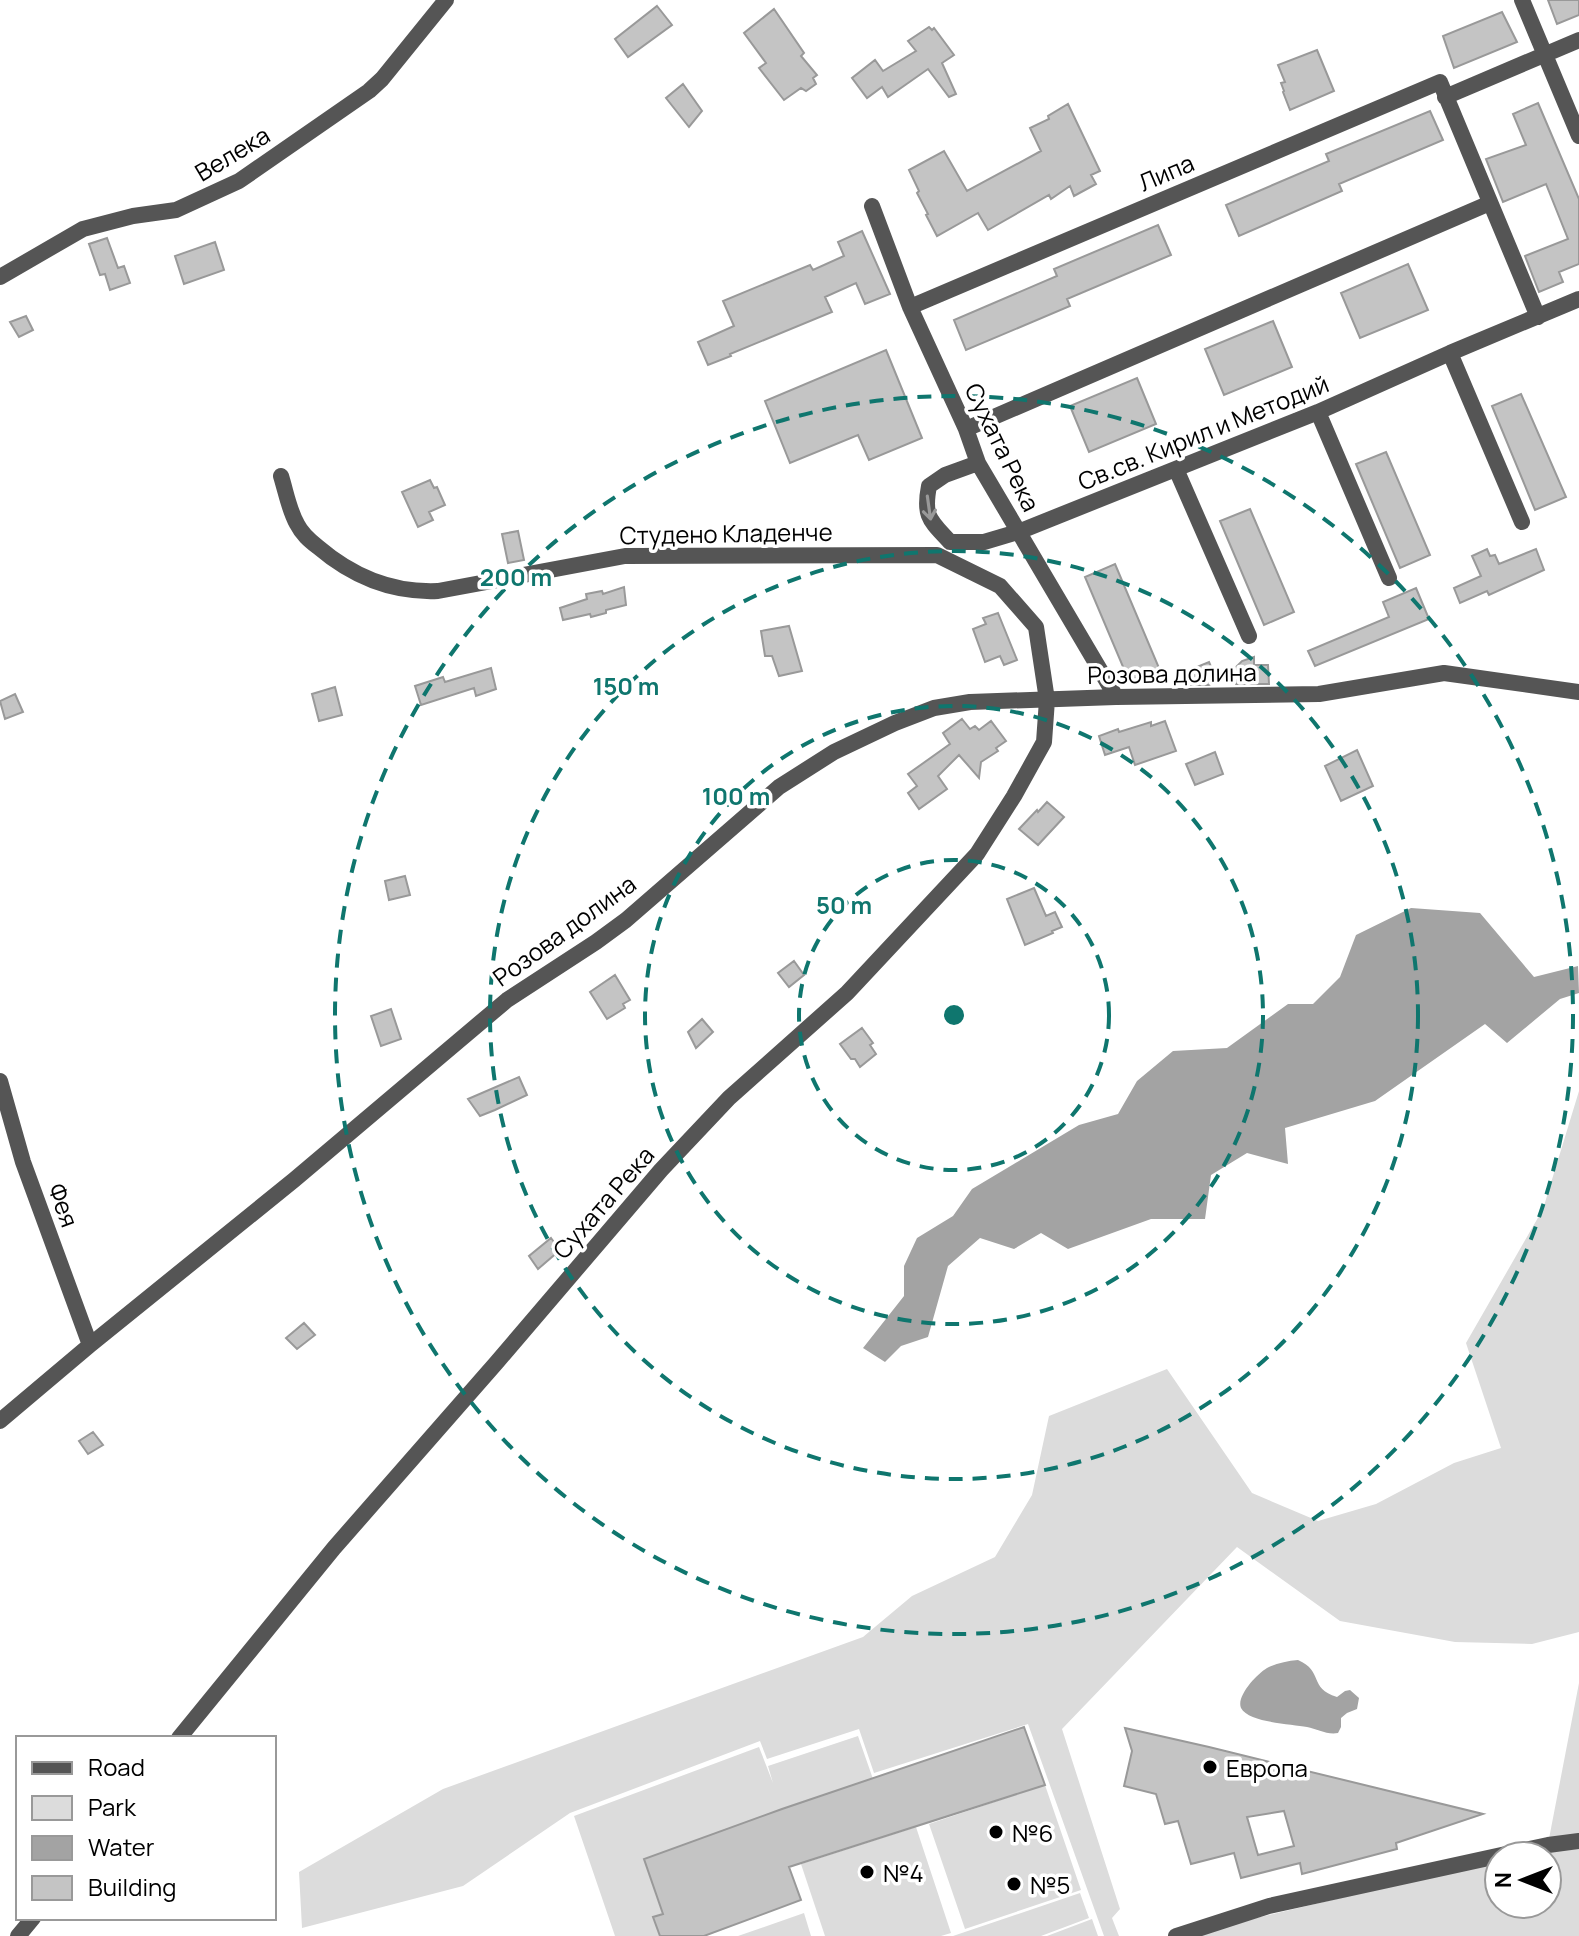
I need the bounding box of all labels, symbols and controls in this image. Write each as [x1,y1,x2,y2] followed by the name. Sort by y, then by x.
[188,118,276,188] street label: Велека
[1133,146,1199,198] street label: Липа
[1073,367,1333,497] street label: Св.св. Кирил и Методий
[958,377,1048,517] street label: Сухата Река
[922,495,937,521] one-way arrow
[619,515,833,551] street label: Студено Кладенче
[480,560,552,593] text: 200 m
[1087,655,1257,691] street label: Розова долина
[593,669,659,702] text: 150 m
[702,779,770,812] text: 100 m
[486,867,642,993] street label: Розова долина
[816,888,872,921] text: 50 m
[940,1001,968,1029] centre of rings
[545,1139,661,1265] street label: Сухата Река
[41,1179,87,1231] street label: Фея
[16,1736,276,1920] legend
[88,1750,145,1783] text: Road
[1226,1751,1308,1784] place label: Европа
[1201,1758,1219,1776] marker: Европа
[88,1790,137,1823] text: Park
[1012,1816,1053,1849] place label: №6
[987,1823,1005,1841] marker: №6
[88,1830,155,1863] text: Water
[1483,1840,1563,1920] north arrow
[883,1856,924,1889] place label: №4
[858,1863,876,1881] marker: №4
[1030,1868,1070,1901] place label: №5
[88,1870,176,1903] text: Building
[1488,1872,1518,1888] text: N
[1005,1875,1023,1893] marker: №5

